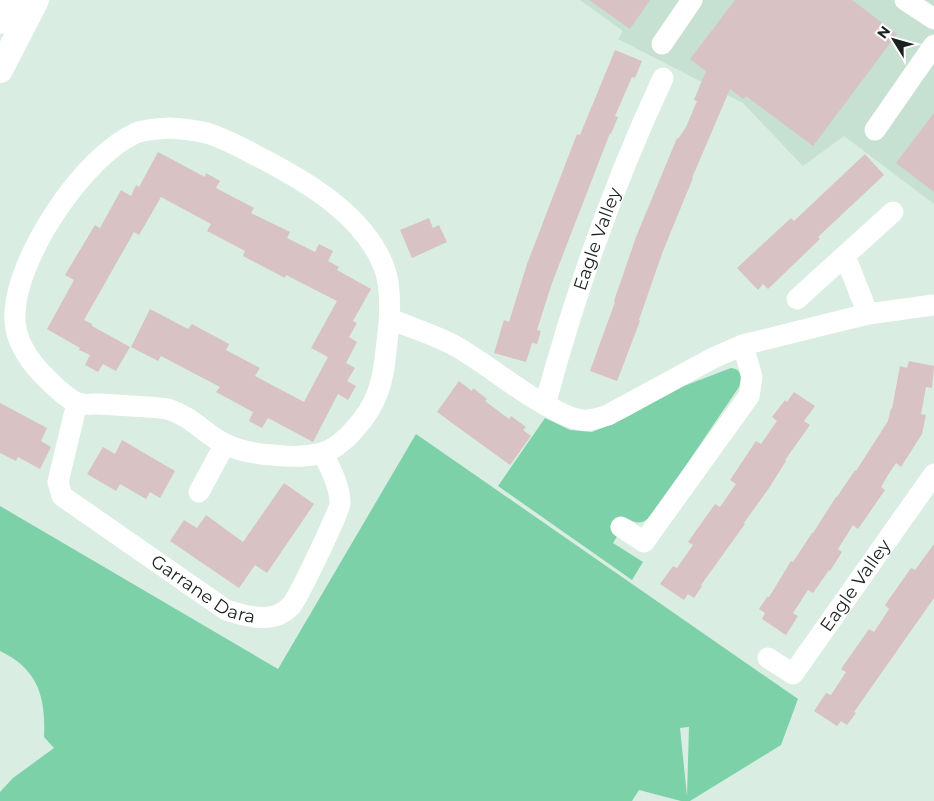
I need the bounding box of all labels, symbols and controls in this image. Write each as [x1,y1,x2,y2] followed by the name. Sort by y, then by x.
[869,15,919,65] north arrow
[873,22,894,42] text: N
[569,184,626,293] street label: Eagle Valley
[815,535,896,636] street label: Eagle Valley
[147,550,257,628] street label: Garrane Dara

